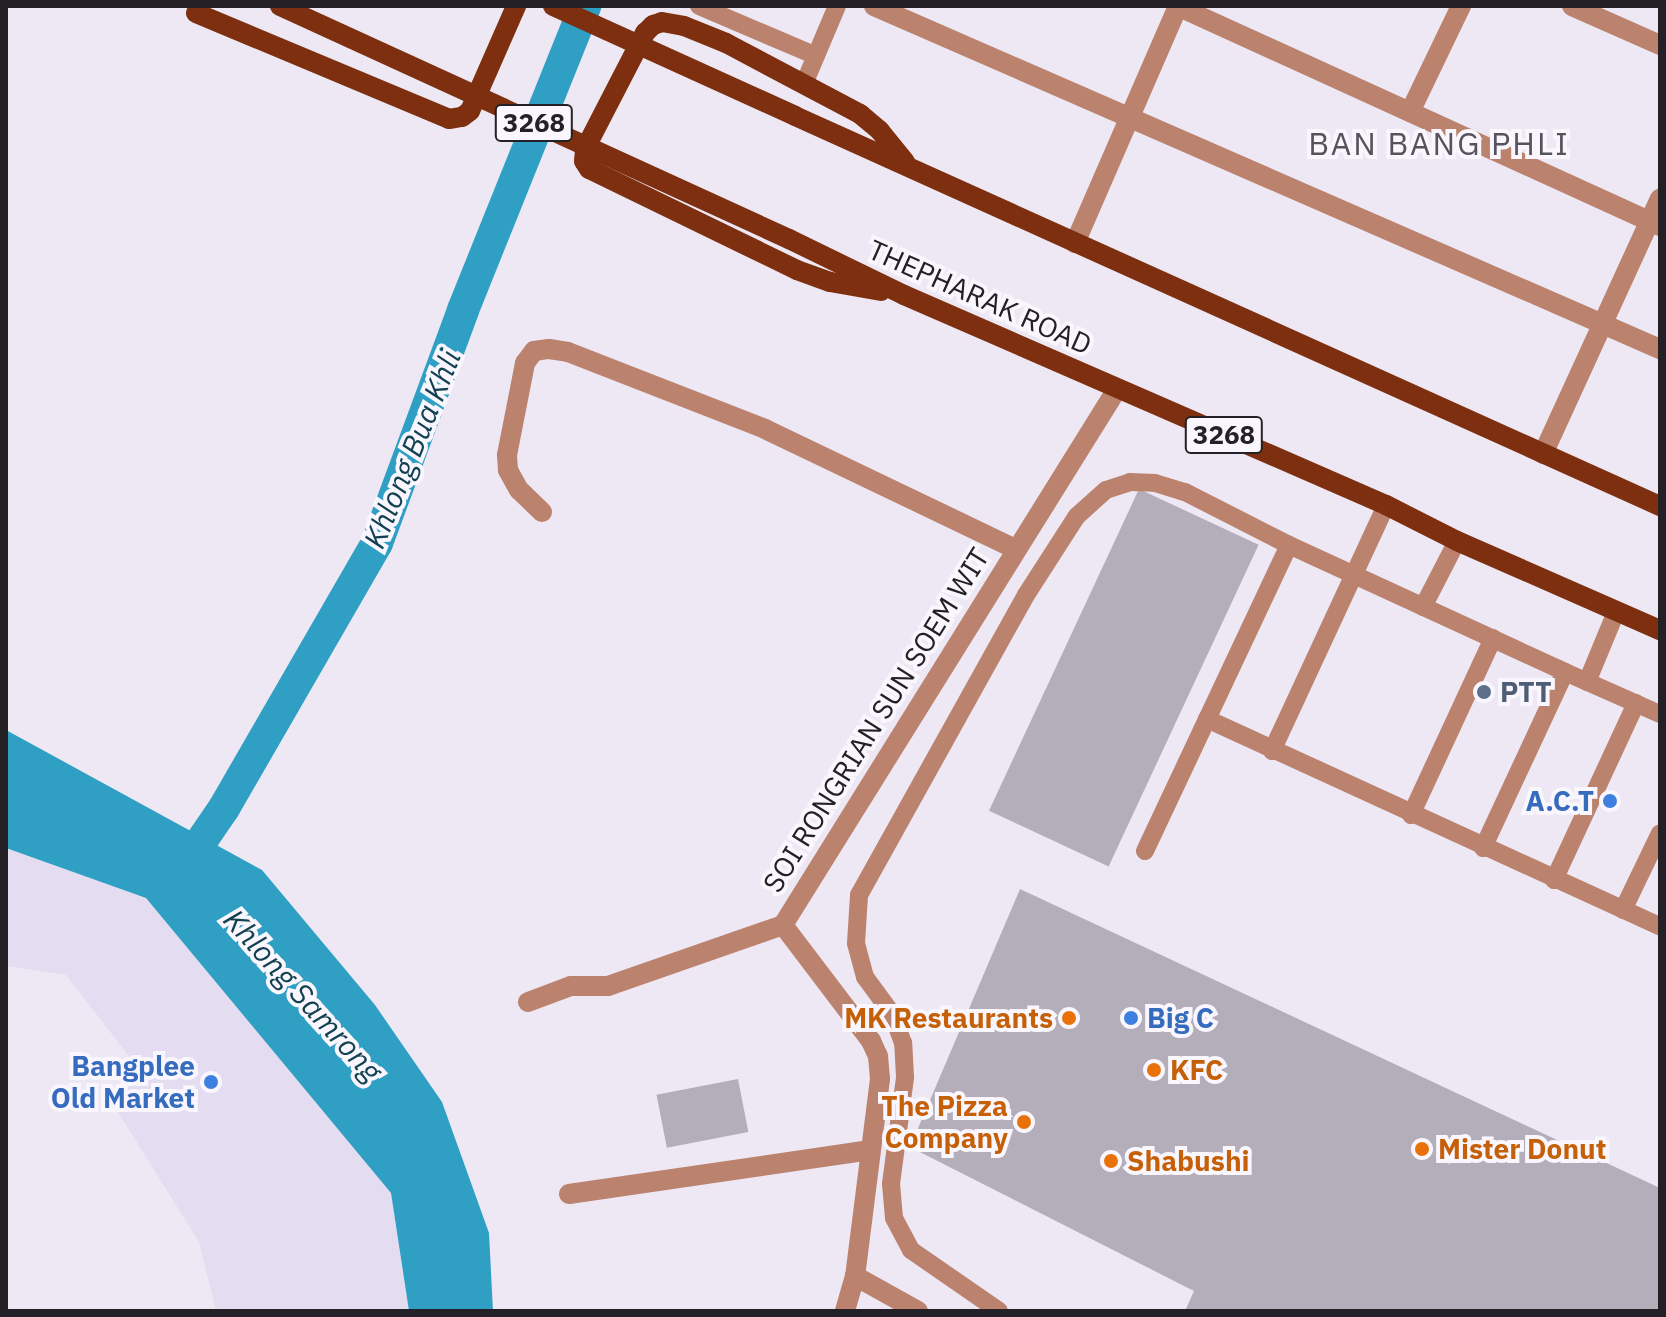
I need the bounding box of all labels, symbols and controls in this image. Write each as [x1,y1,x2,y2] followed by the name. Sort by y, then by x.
[494,101,574,145] road number: 3268
[1308,124,1570,162] district label: BAN BANG PHLI
[863,233,1097,361] street label: THEPHARAK ROAD
[356,345,468,553] water label: Khlong Bua Khli
[1184,413,1264,457] road number: 3268
[756,542,996,898] street label: SOI RONGRIAN SUN SOEM WIT
[1500,675,1551,709] place label: PTT
[1475,683,1493,701] marker: PTT
[1525,784,1594,818] place label: A.C.T
[1601,792,1619,810] marker: A.C.T
[216,902,390,1088] water label: Khlong Samrong
[844,1001,1053,1035] place label: MK Restaurants
[1147,1001,1214,1035] place label: Big C
[1060,1009,1078,1027] marker: MK Restaurants
[1122,1009,1140,1027] marker: Big C
[51,1049,195,1115] place label: Bangplee Old Market
[1170,1053,1223,1087] place label: KFC
[1145,1061,1163,1079] marker: KFC
[202,1073,220,1091] marker: Bangplee Old Market
[881,1089,1008,1155] place label: The Pizza Company
[1015,1113,1033,1131] marker: The Pizza Company
[1438,1132,1607,1166] place label: Mister Donut
[1413,1140,1431,1158] marker: Mister Donut
[1127,1144,1250,1178] place label: Shabushi
[1102,1152,1120,1170] marker: Shabushi

